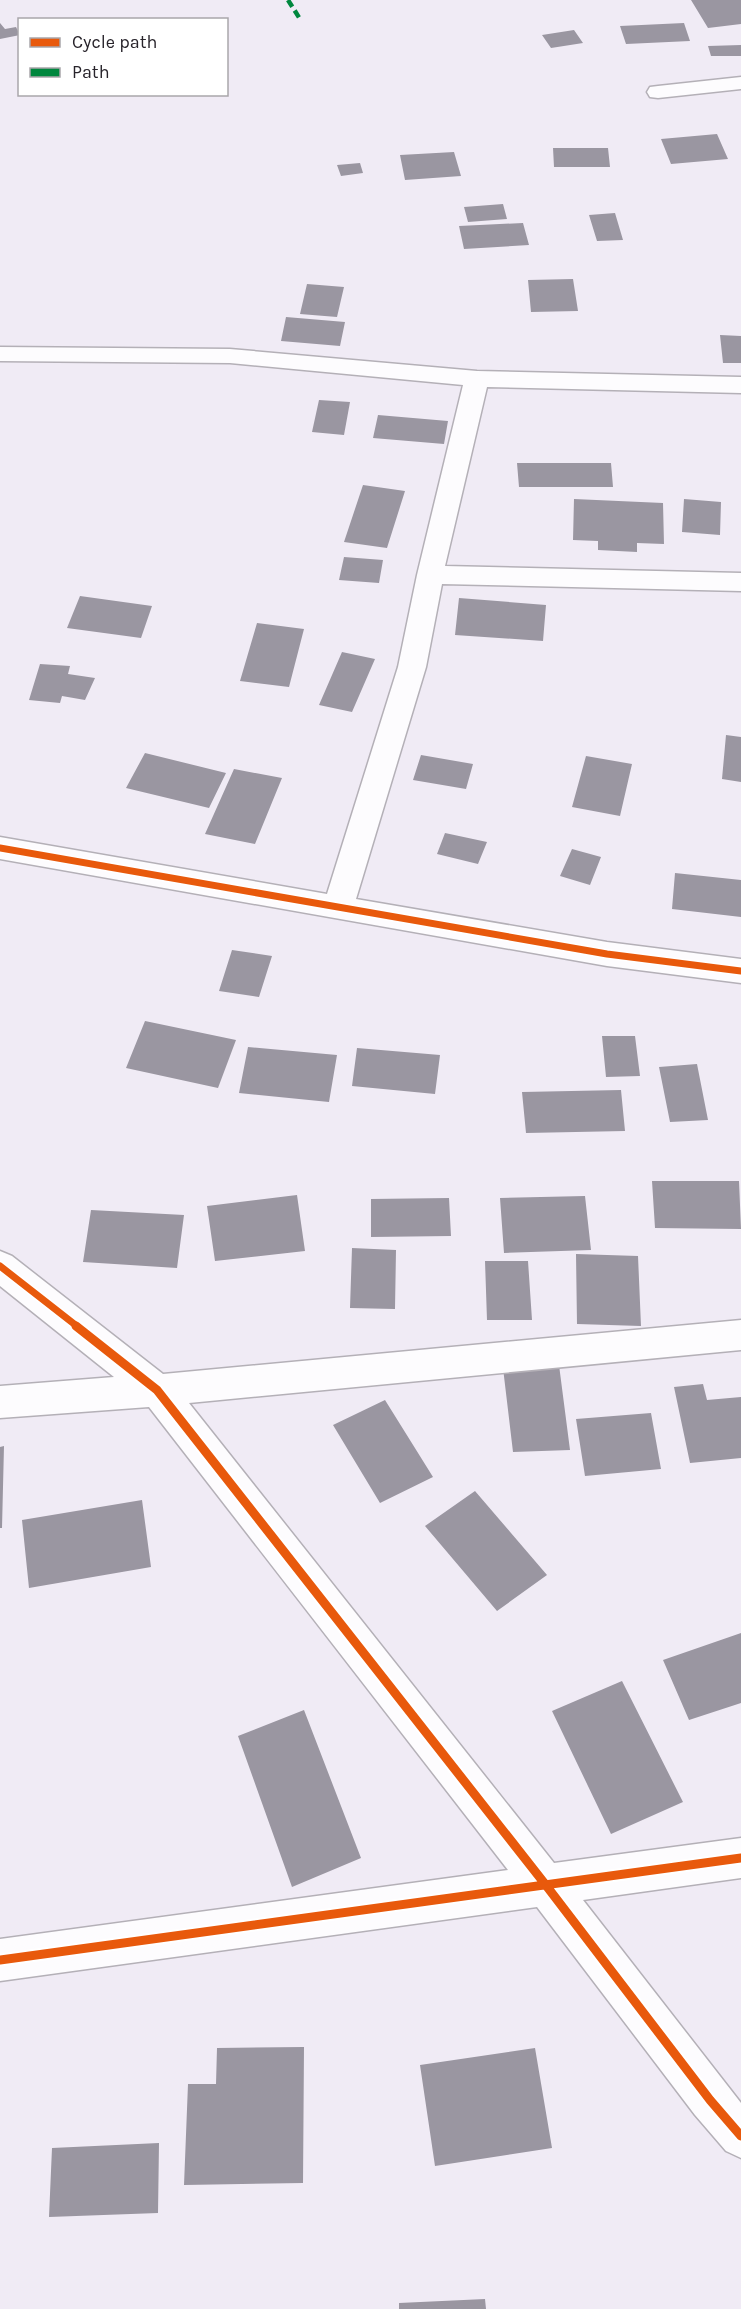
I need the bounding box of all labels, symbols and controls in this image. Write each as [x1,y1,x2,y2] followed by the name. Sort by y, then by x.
[18,18,228,96] legend
[72,31,157,53] text: Cycle path
[72,61,110,83] text: Path

